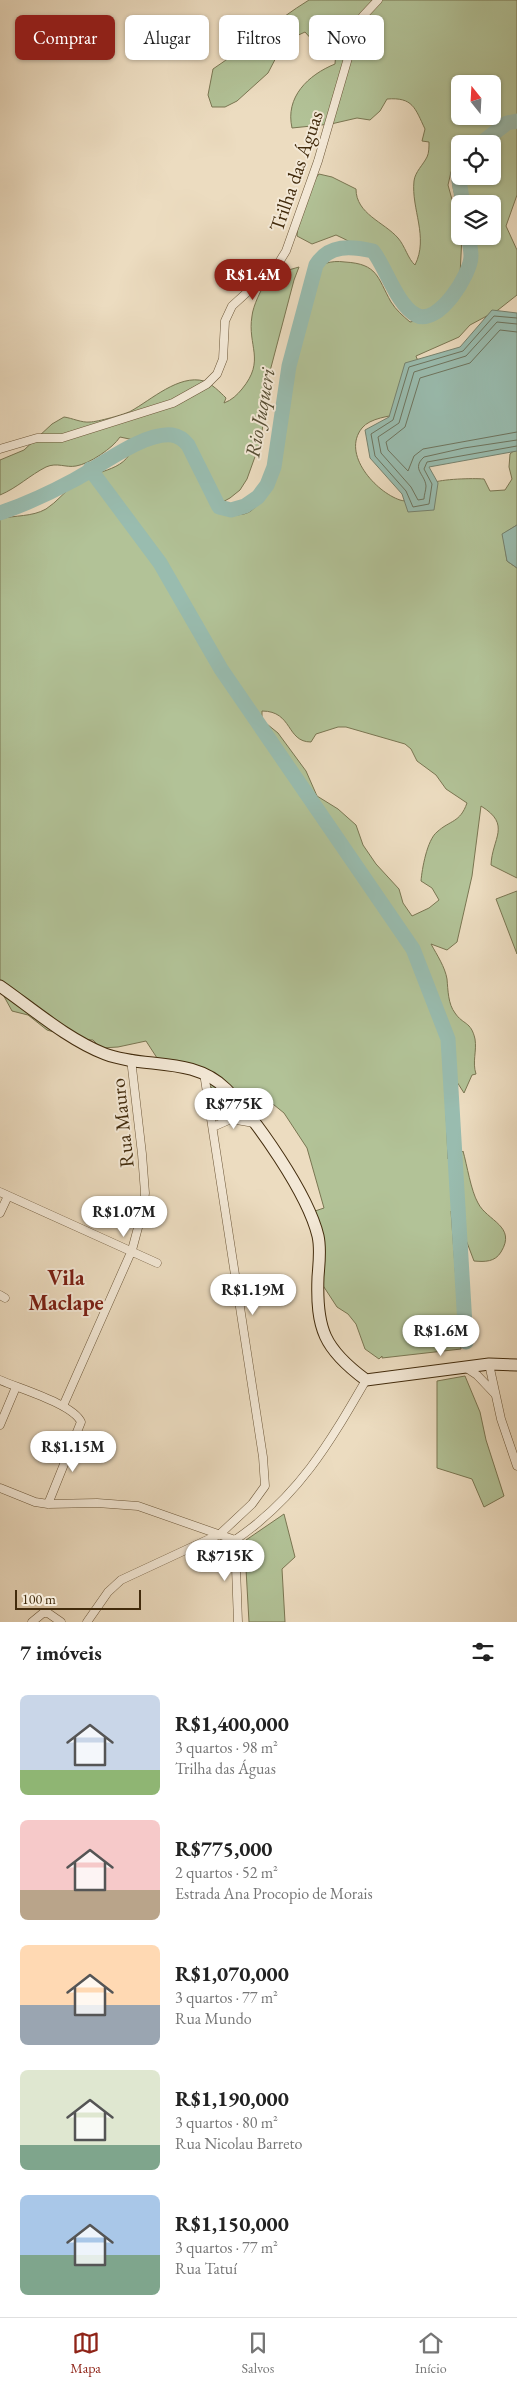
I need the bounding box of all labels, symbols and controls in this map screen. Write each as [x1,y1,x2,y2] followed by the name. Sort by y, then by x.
[15,15,115,60] chip: Comprar
[125,15,209,60] chip: Alugar
[219,15,299,60] chip: Filtros
[309,15,384,60] chip: Novo
[451,75,501,125] north arrow
[451,75,501,245] map controls
[263,107,329,235] street label: Trilha das Águas
[451,135,501,185] button: locate
[451,195,501,245] button: layers
[212,258,294,301] pin: R$1.4M
[225,264,281,285] text: R$1.4M
[238,365,282,460] water label: Rio Juqueri
[104,1077,140,1169] street label: Rua Mauro
[193,1088,275,1130] pin: R$775K
[205,1093,263,1114] text: R$775K
[78,1196,170,1238] pin: R$1.07M
[92,1201,156,1222] text: R$1.07M
[28,1263,104,1317] district label: Vila Maclape
[207,1274,299,1316] pin: R$1.19M
[221,1279,285,1300] text: R$1.19M
[400,1314,482,1357] pin: R$1.6M
[413,1320,469,1341] text: R$1.6M
[27,1430,119,1473] pin: R$1.15M
[41,1436,105,1457] text: R$1.15M
[184,1540,266,1582] pin: R$715K
[196,1545,254,1566] text: R$715K
[15,1587,141,1610] scale bar
[22,1590,56,1608] text: 100 m
[469,1638,497,1666] icon: filters
[20,1639,102,1666] text: 7 imóveis
[175,1710,289,1737] text: R$1,400,000
[60,1715,120,1775] icon: home
[175,1737,278,1758] text: 3 quartos · 98 m²
[175,1758,276,1779] text: Trilha das Águas
[175,1835,272,1862] text: R$775,000
[60,1840,120,1900] icon: home
[175,1862,278,1883] text: 2 quartos · 52 m²
[175,1883,373,1904] text: Estrada Ana Procopio de Morais
[175,1960,289,1987] text: R$1,070,000
[60,1965,120,2025] icon: home
[175,1987,278,2008] text: 3 quartos · 77 m²
[175,2008,252,2029] text: Rua Mundo
[175,2085,289,2112] text: R$1,190,000
[60,2090,120,2150] icon: home
[175,2112,278,2133] text: 3 quartos · 80 m²
[175,2133,302,2154] text: Rua Nicolau Barreto
[175,2210,289,2237] text: R$1,150,000
[60,2215,120,2275] icon: home
[175,2237,278,2258] text: 3 quartos · 77 m²
[175,2258,237,2279] text: Rua Tatuí
[70,2329,101,2377] tab: Mapa
[242,2329,274,2377] tab: Salvos
[415,2329,447,2377] tab: Início

